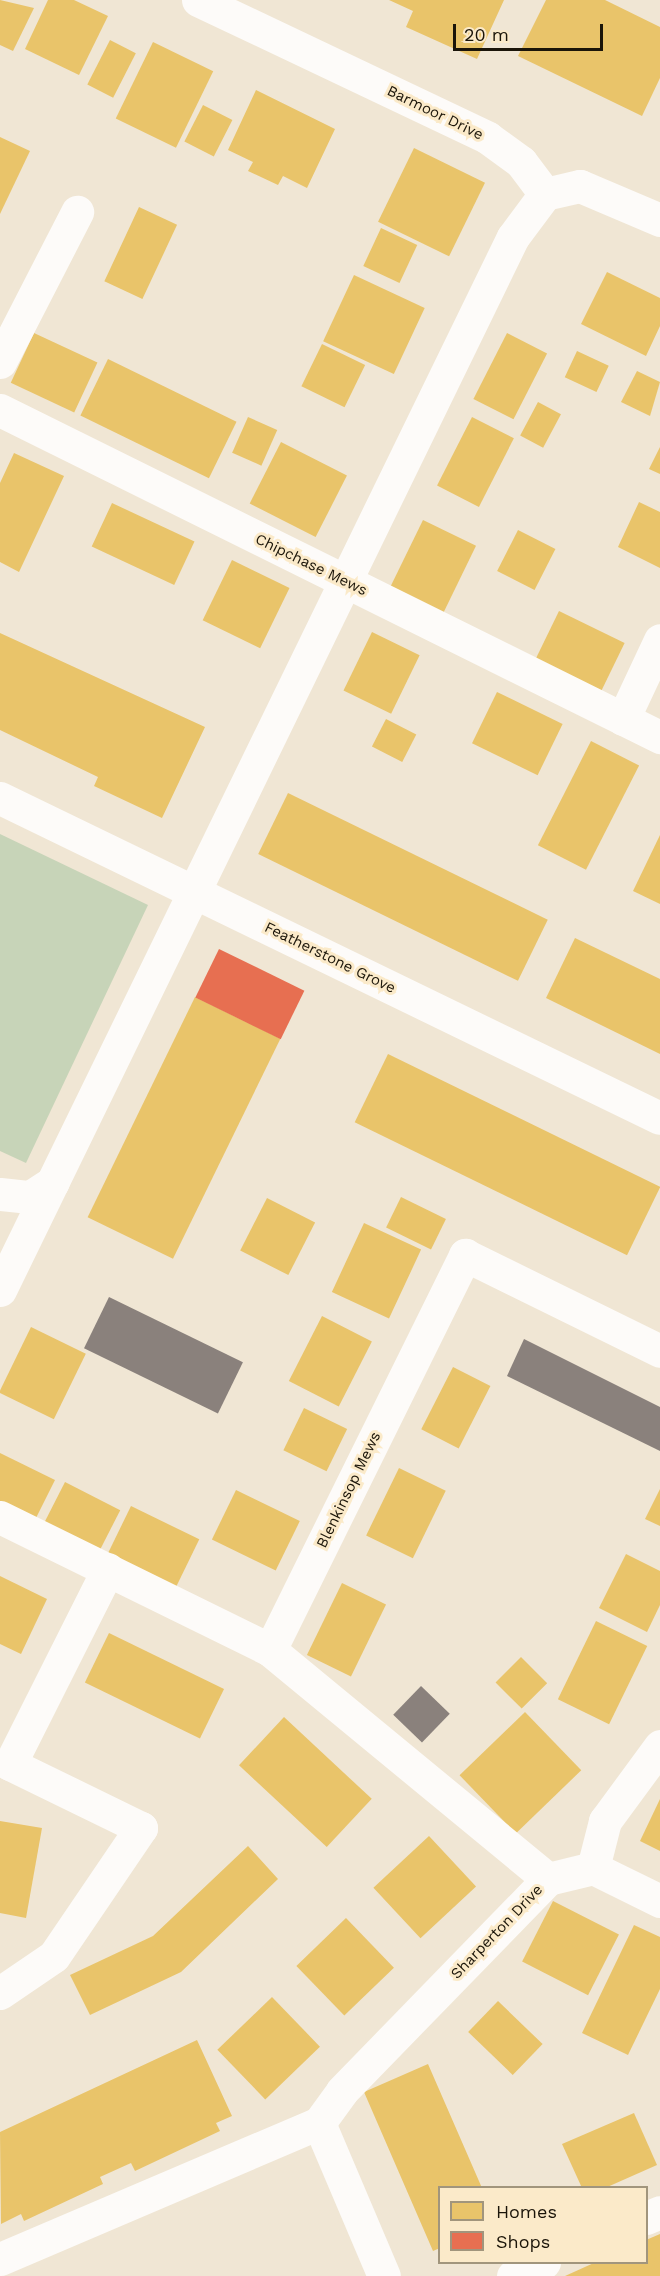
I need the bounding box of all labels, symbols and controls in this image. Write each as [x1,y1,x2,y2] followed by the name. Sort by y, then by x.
[456,12,606,50] scale bar
[464,24,509,45] text: 20 m
[384,82,486,144] street label: Barmoor Drive
[252,530,370,600] street label: Chipchase Mews
[262,918,398,998] street label: Featherstone Grove
[313,1429,385,1551] street label: Blenkinsop Mews
[447,1881,547,1983] street label: Sharperton Drive
[438,2186,648,2264] legend
[496,2201,557,2222] text: Homes
[496,2231,550,2252] text: Shops

